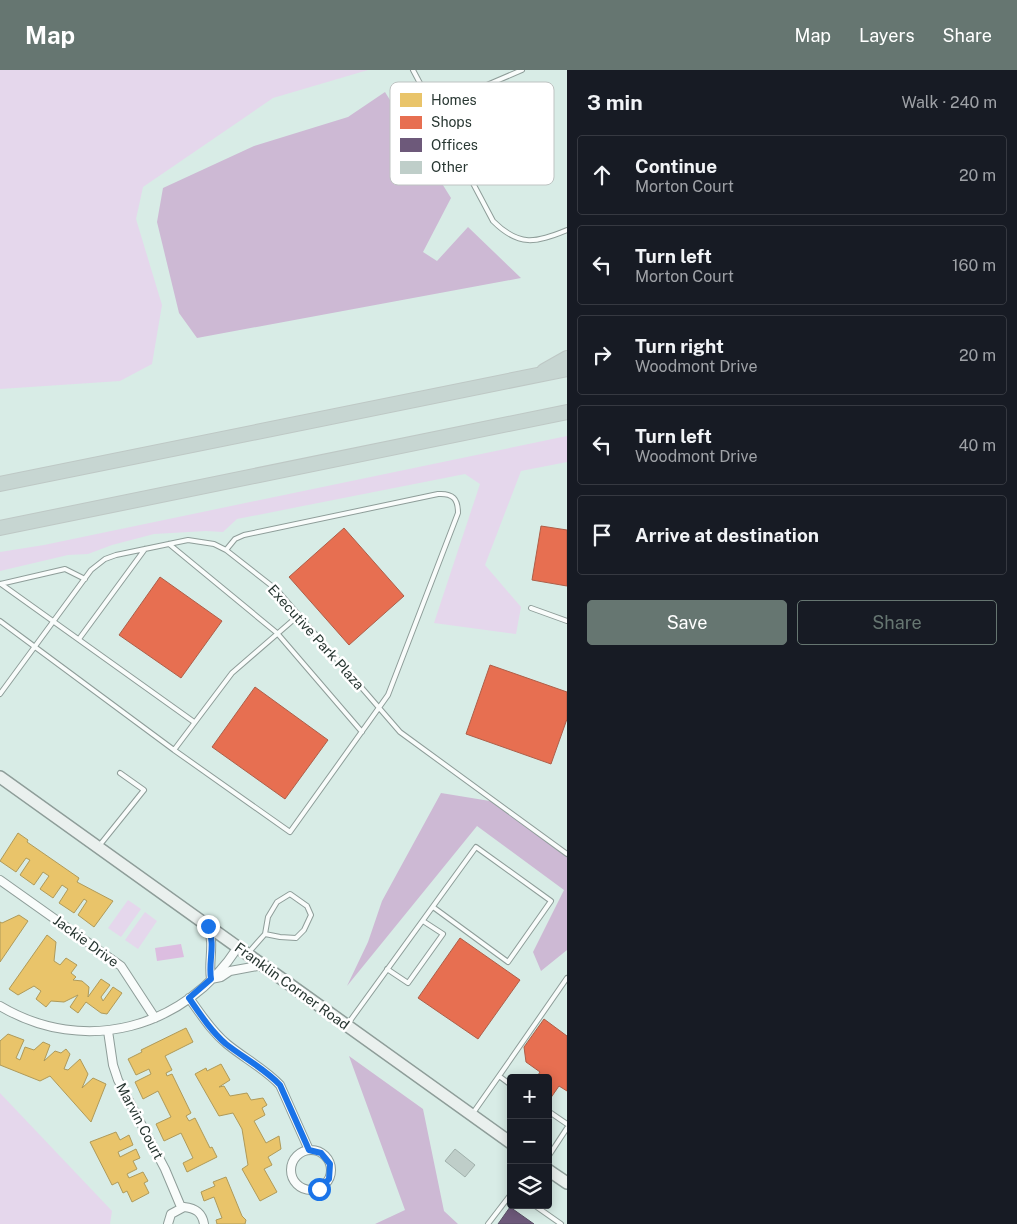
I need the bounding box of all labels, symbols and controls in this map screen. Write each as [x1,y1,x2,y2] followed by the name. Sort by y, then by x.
[25,21,75,49] text: Map
[795,25,831,46] text: Map
[859,25,915,46] text: Layers
[943,25,992,46] text: Share
[390,82,554,185] legend
[587,90,643,115] text: 3 min
[431,92,477,108] text: Homes
[901,93,997,112] text: Walk · 240 m
[431,114,472,130] text: Shops
[431,137,478,153] text: Offices
[635,155,717,177] text: Continue
[431,159,468,175] text: Other
[588,161,616,189] icon: ahead
[959,166,996,185] text: 20 m
[635,177,734,196] text: Morton Court
[635,245,712,267] text: Turn left
[588,251,616,279] icon: left
[952,256,996,275] text: 160 m
[635,267,734,286] text: Morton Court
[635,335,724,357] text: Turn right
[588,341,616,369] icon: right
[959,346,996,365] text: 20 m
[635,357,757,376] text: Woodmont Drive
[635,425,712,447] text: Turn left
[588,431,616,459] icon: left
[958,436,996,455] text: 40 m
[635,447,757,466] text: Woodmont Drive
[588,521,616,549] icon: arrive
[635,524,819,546] text: Arrive at destination
[265,581,367,693] street label: Executive Park Plaza
[587,600,787,645] button: Save
[797,600,997,645] button: Share
[50,912,122,970] street label: Jackie Drive
[197,915,220,938] route end
[232,939,352,1033] street label: Franklin Corner Road
[507,1074,552,1209] map controls
[507,1074,552,1119] button: +
[113,1080,167,1162] street label: Marvin Court
[507,1119,552,1164] button: −
[507,1164,552,1209] button: layers
[308,1178,331,1201] route start

